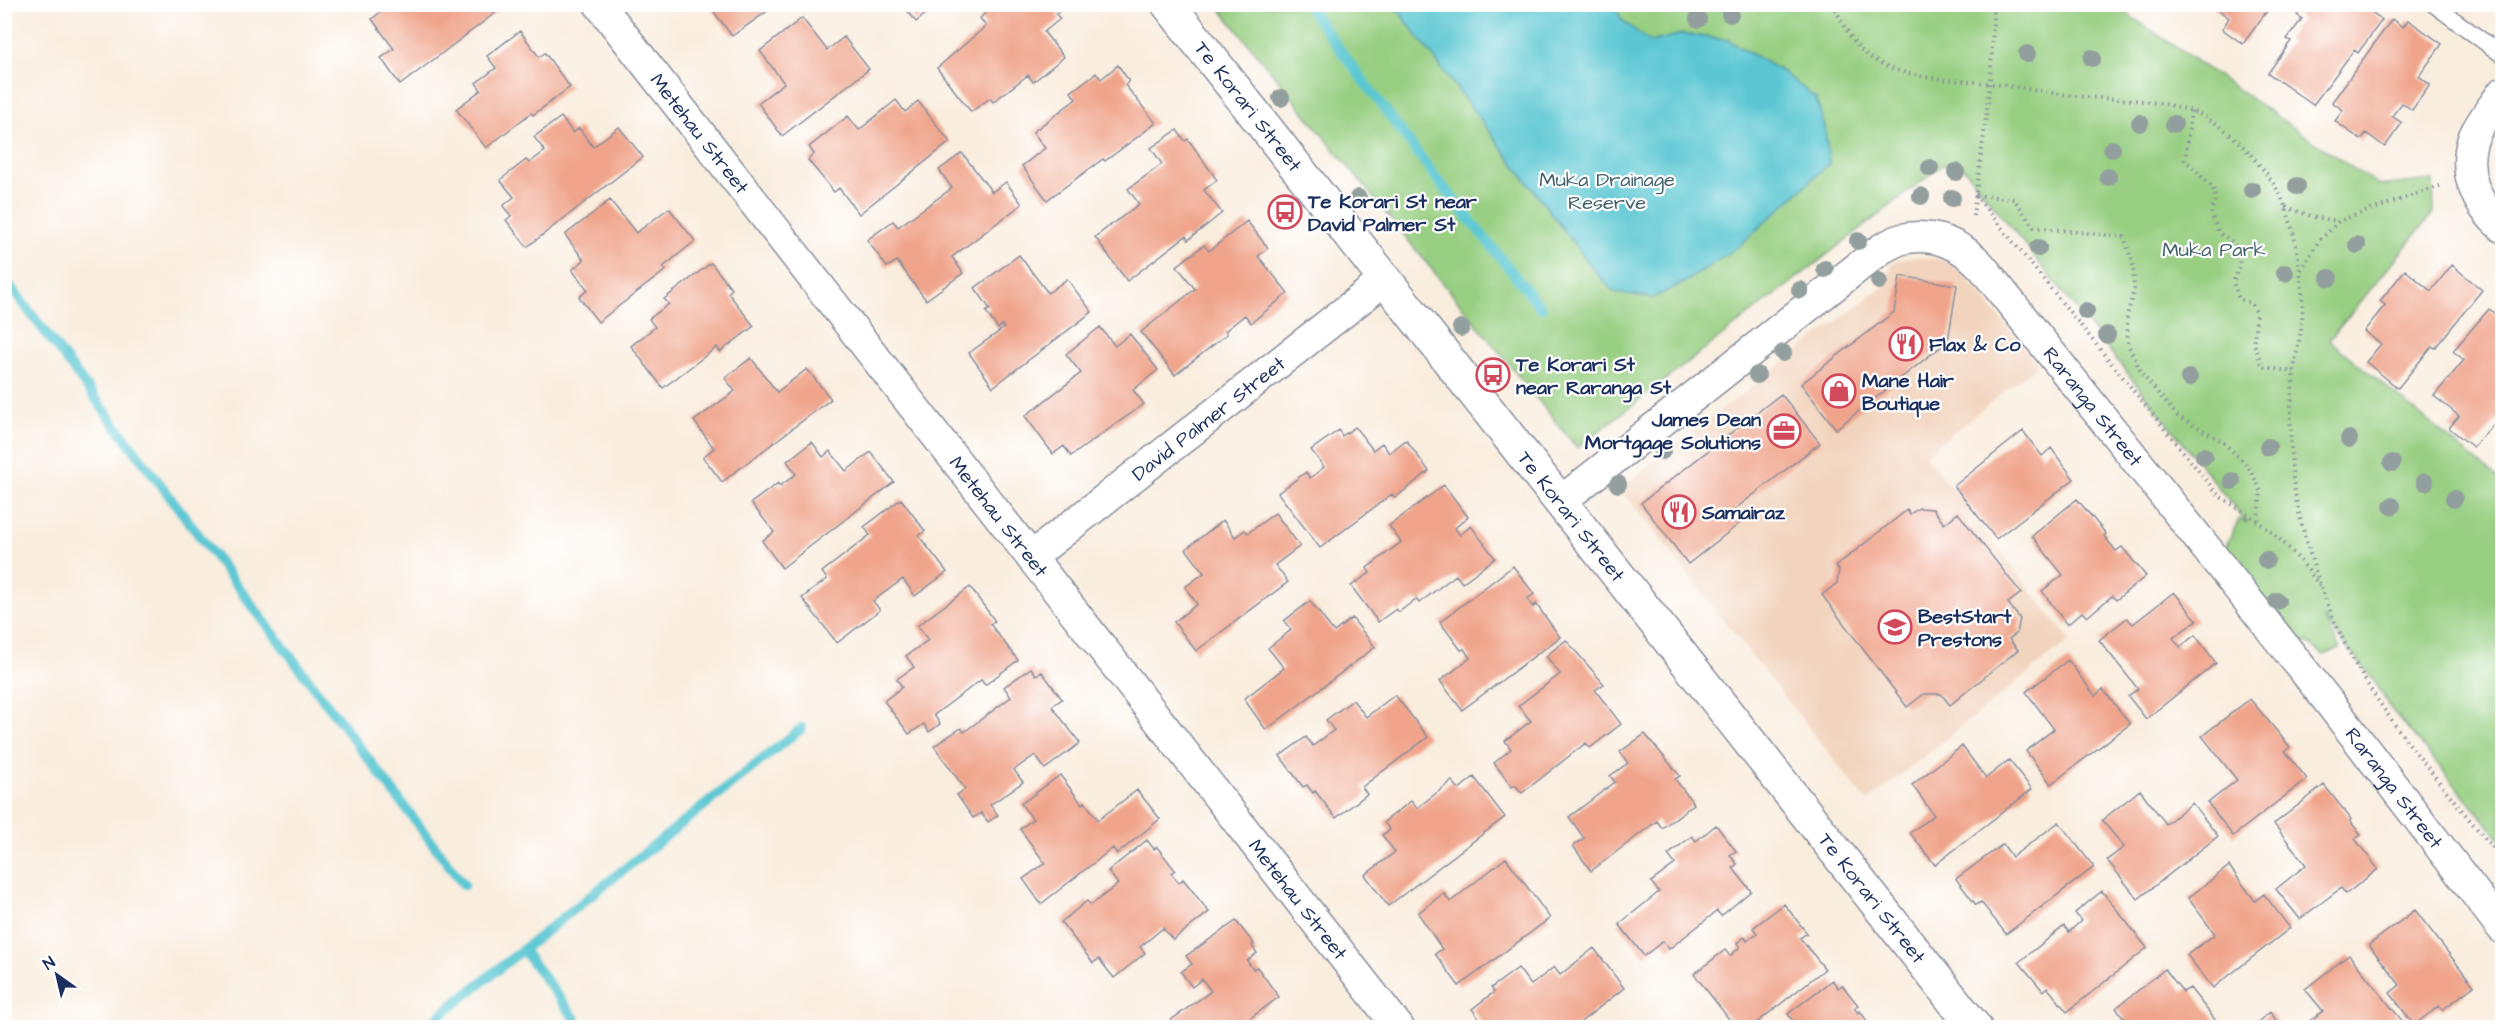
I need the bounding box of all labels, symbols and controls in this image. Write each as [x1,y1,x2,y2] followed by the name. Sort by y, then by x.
[1187,35,1308,178] street label: Te Korari Street
[643,68,755,200] street label: Metehau Street
[1539,166,1675,217] park label: Muka Drainage Reserve
[1307,188,1478,239] place label: Te Korari St near David Palmer St
[1267,194,1303,230] bus stop icon: Te Korari St near David Palmer St
[2162,236,2266,264] park label: Muka Park
[1888,326,1924,362] restaurant icon: Flax & Co
[1929,331,2021,359] place label: Flax & Co
[2036,341,2149,473] street label: Raranga Street
[1126,350,1291,488] street label: David Palmer Street
[1515,351,1672,403] place label: Te Korari St near Raranga St
[1475,357,1511,393] bus stop icon: Te Korari St near Raranga St
[1862,367,1955,418] place label: Mane Hair Boutique
[1821,373,1857,409] shop icon: Mane Hair Boutique
[1585,406,1761,458] place label: James Dean Mortgage Solutions
[1766,413,1802,449] office icon: James Dean Mortgage Solutions
[1510,445,1631,588] street label: Te Korari Street
[942,451,1054,583] street label: Metehau Street
[1661,494,1697,530] restaurant icon: Samairaz
[1701,499,1786,527] place label: Samairaz
[1918,603,2012,654] place label: BestStart Prestons
[1877,609,1913,645] school or university icon: BestStart Prestons
[2338,722,2449,855] street label: Raranga Street
[1811,827,1932,970] street label: Te Korari Street
[1242,834,1354,966] street label: Metehau Street
[27,945,87,1005] north arrow
[39,951,59,975] text: N

